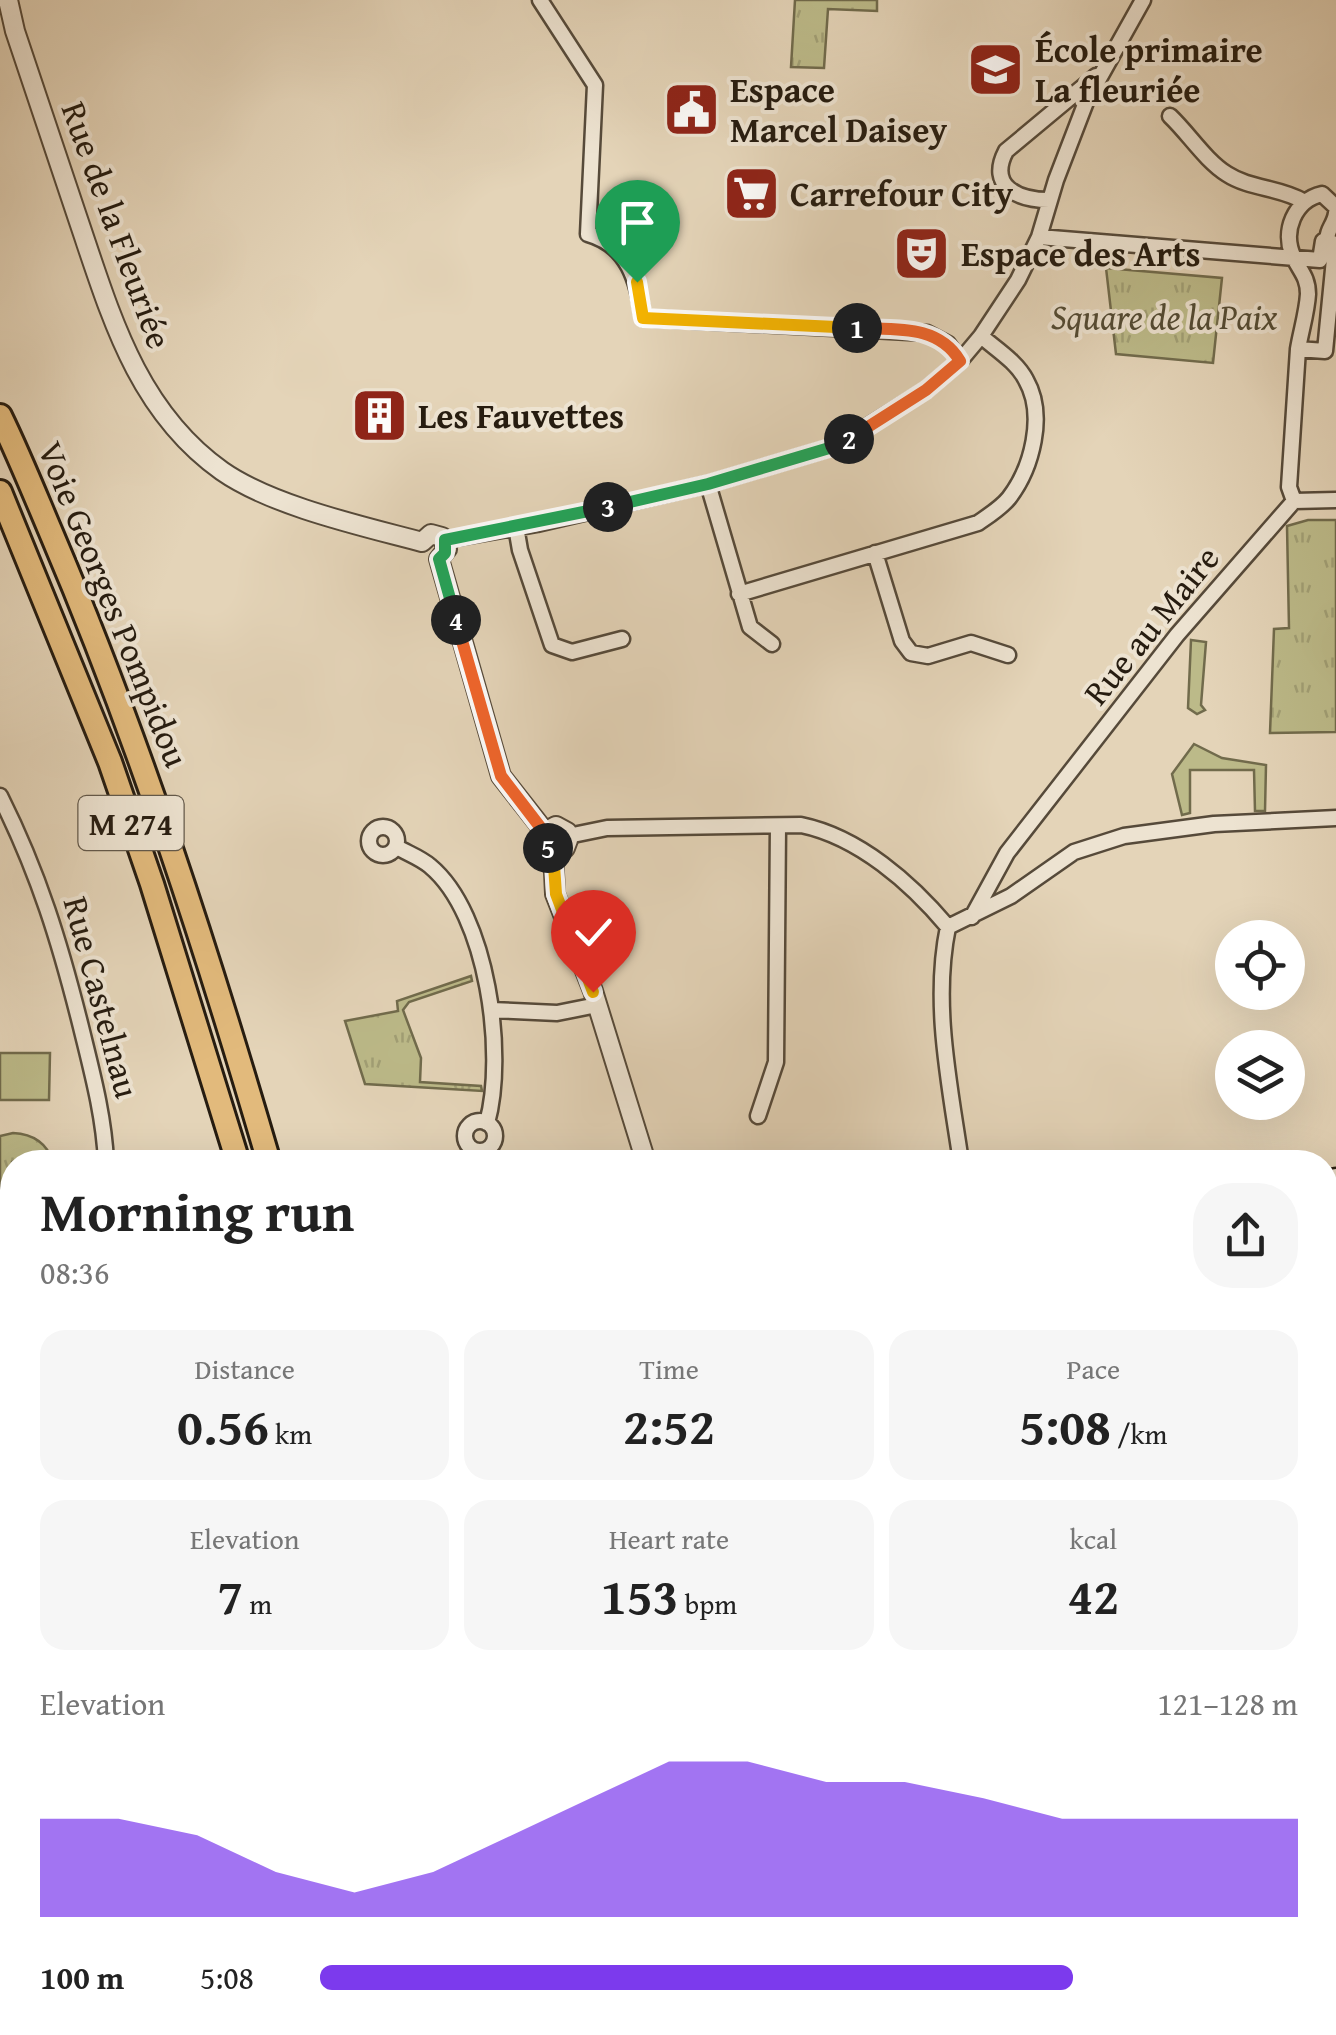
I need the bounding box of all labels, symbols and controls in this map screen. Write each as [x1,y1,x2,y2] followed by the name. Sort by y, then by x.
[1035,24,1263,115] place label: École primaire La fleuriée
[966,39,1026,99] school or university icon: École primaire La fleuriée
[730,64,947,155] place label: Espace Marcel Daisey
[661,79,721,139] public building icon: Espace Marcel Daisey
[49,94,185,356] street label: Rue de la Fleuriée
[721,163,781,223] supermarket icon: Carrefour City
[790,168,1013,219] place label: Carrefour City
[595,180,680,283] pin
[610,195,665,250] icon: arrive
[892,223,952,283] theatre icon: Espace des Arts
[961,228,1200,279] place label: Espace des Arts
[1051,291,1278,342] park label: Square de la Paix
[832,303,882,353] pin: 1
[850,307,864,348] text: 1
[349,385,409,445] building icon: Les Fauvettes
[418,390,624,441] place label: Les Fauvettes
[824,414,874,464] pin: 2
[842,418,856,459] text: 2
[25,434,203,774] street label: Voie Georges Pompidou
[583,482,633,532] pin: 3
[601,486,615,527] text: 3
[1071,534,1231,716] street label: Rue au Maire
[431,595,481,645] pin: 4
[449,599,463,640] text: 4
[78,796,184,850] road number: M 274
[523,823,573,873] pin: 5
[541,827,555,868] text: 5
[551,890,636,993] pin
[51,891,153,1103] street label: Rue Castelnau
[566,905,621,960] icon: check
[1215,920,1305,1120] map controls
[1215,920,1305,1010] button: locate
[1215,1030,1305,1120] button: layers
[40,1171,354,1251] text: Morning run
[1193,1183,1298,1288] button: share
[40,1249,109,1296] text: 08:36
[194,1348,295,1389] text: Distance
[639,1348,699,1389] text: Time
[1066,1348,1120,1389] text: Pace
[177,1389,269,1462] text: 0.56
[623,1389,715,1462] text: 2:52
[1019,1389,1111,1462] text: 5:08
[269,1413,312,1454] text: km
[1111,1413,1167,1454] text: /km
[190,1518,299,1559] text: Elevation
[609,1518,729,1559] text: Heart rate
[1069,1518,1117,1559] text: kcal
[217,1559,243,1632] text: 7
[601,1559,679,1632] text: 153
[1067,1559,1119,1632] text: 42
[243,1583,272,1624] text: m
[679,1583,737,1624] text: bpm
[40,1680,165,1727] text: Elevation
[1157,1680,1298,1727] text: 121–128 m
[40,1954,124,2001] text: 100 m
[200,1954,254,2001] text: 5:08

